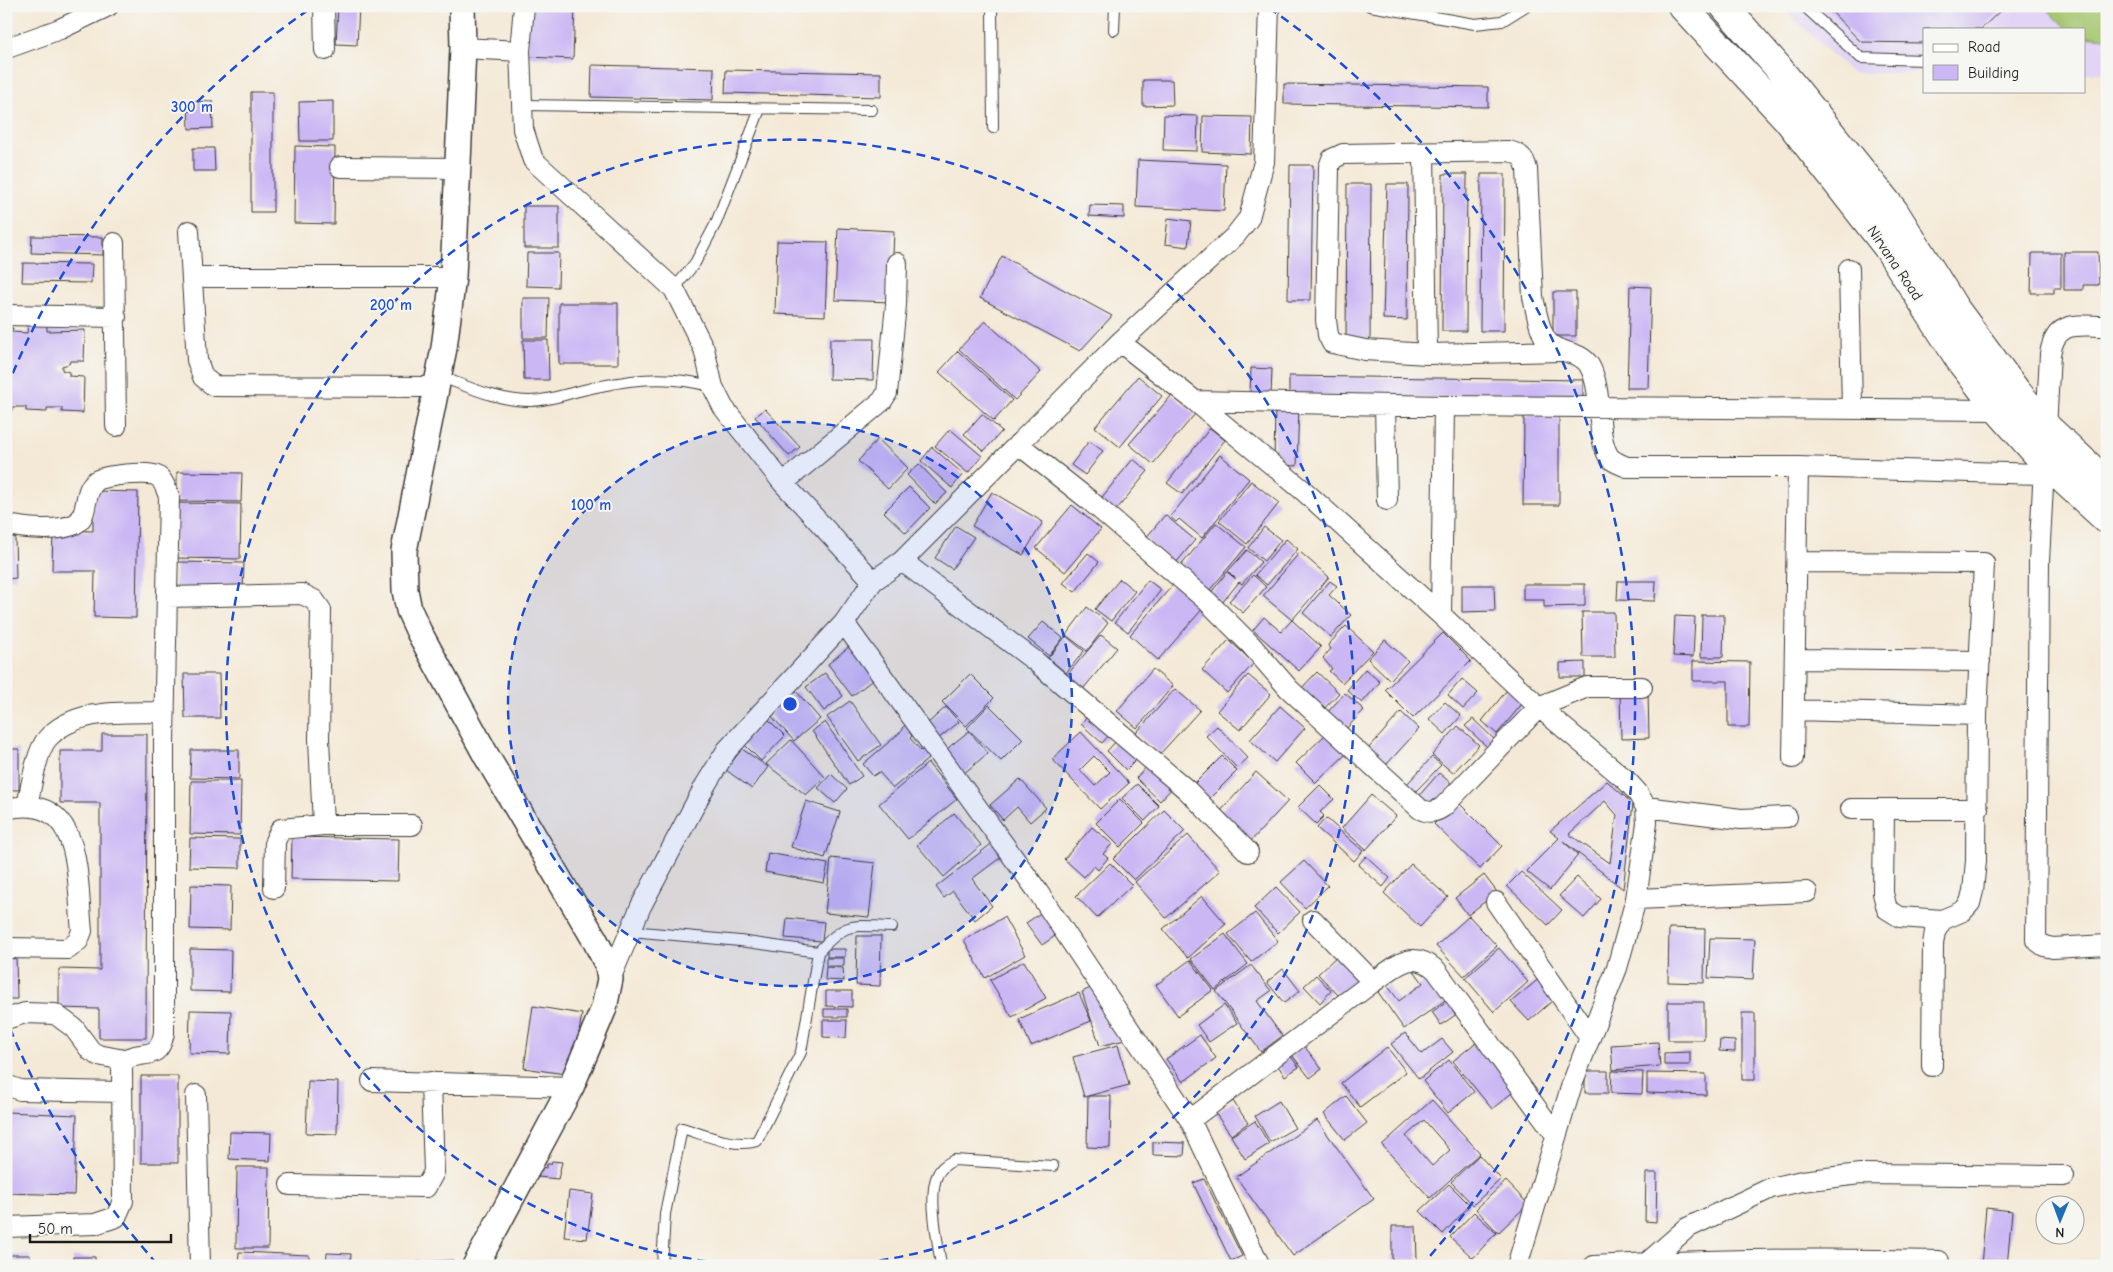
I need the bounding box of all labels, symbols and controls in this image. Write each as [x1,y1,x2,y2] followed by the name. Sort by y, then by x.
[1923,28,2086,92] legend
[1968,38,2000,56] text: Road
[1968,64,2019,82] text: Building
[171,98,213,116] text: 300 m
[1863,222,1927,304] street label: Nirvana Road
[370,296,412,314] text: 200 m
[571,496,611,514] text: 100 m
[781,695,799,713] centre of rings
[2036,1194,2086,1244] north arrow
[30,1212,171,1244] scale bar
[38,1220,73,1238] text: 50 m
[2055,1224,2064,1241] text: N

